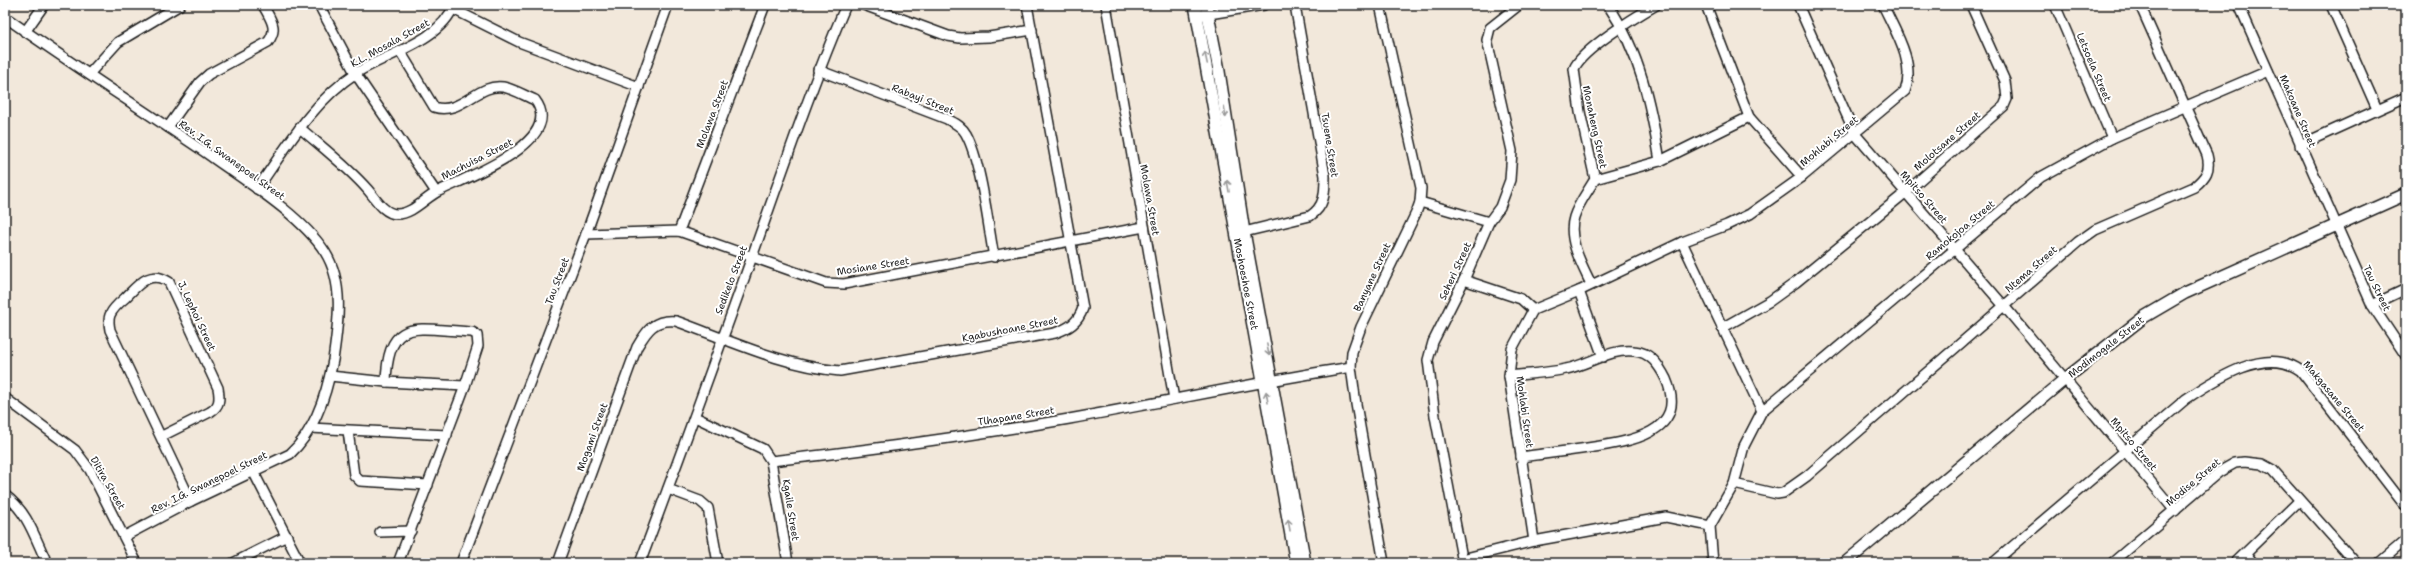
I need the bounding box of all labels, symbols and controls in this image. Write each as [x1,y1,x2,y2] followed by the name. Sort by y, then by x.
[348,16,432,70] street label: K.L. Mosala Street
[2074,31,2114,103] street label: Letsoela Street
[1202,52,1210,65] one-way arrow
[2277,73,2319,149] street label: Makoane Street
[693,78,731,150] street label: Molawa Street
[890,81,956,117] street label: Rabayi Street
[1580,84,1610,170] street label: Monaheng Street
[1221,105,1229,118] one-way arrow
[1911,108,1983,174] street label: Molotsane Street
[1318,112,1342,178] street label: Tsuene Street
[1797,113,1861,169] street label: Mohlabi Street
[176,117,288,203] street label: Rev. I.G. Swanepoel Street
[439,135,515,183] street label: Machuisa Street
[1137,163,1163,237] street label: Molawa Street
[1897,168,1951,226] street label: Mpitso Street
[1224,180,1232,193] one-way arrow
[1923,197,1997,263] street label: Ramokojoa Street
[1231,237,1261,331] street label: Moshoeshoe Street
[1436,240,1474,302] street label: Seheri Street
[1350,241,1394,313] street label: Banyane Street
[2002,243,2060,295] street label: Ntema Street
[712,244,750,316] street label: Sedikelo Street
[836,254,910,278] street label: Mosiane Street
[542,256,572,306] street label: Tau Street
[2360,263,2394,313] street label: Tau Street
[175,279,219,353] street label: J. Lephoi Street
[961,313,1059,345] street label: Kgabushoane Street
[2065,313,2147,381] street label: Modimogale Street
[1264,344,1272,357] one-way arrow
[2300,358,2368,434] street label: Makgasane Street
[1514,375,1536,449] street label: Mohlabi Street
[1262,390,1270,403] one-way arrow
[574,401,610,473] street label: Mogami Street
[977,404,1055,428] street label: Tlhapane Street
[2108,415,2160,473] street label: Mpitso Street
[149,448,269,516] street label: Rev. I.G. Swanepoel Street
[88,454,128,512] street label: Ditira Street
[2163,455,2223,509] street label: Modise Street
[780,478,802,542] street label: Kgaile Street
[1285,518,1293,531] one-way arrow

